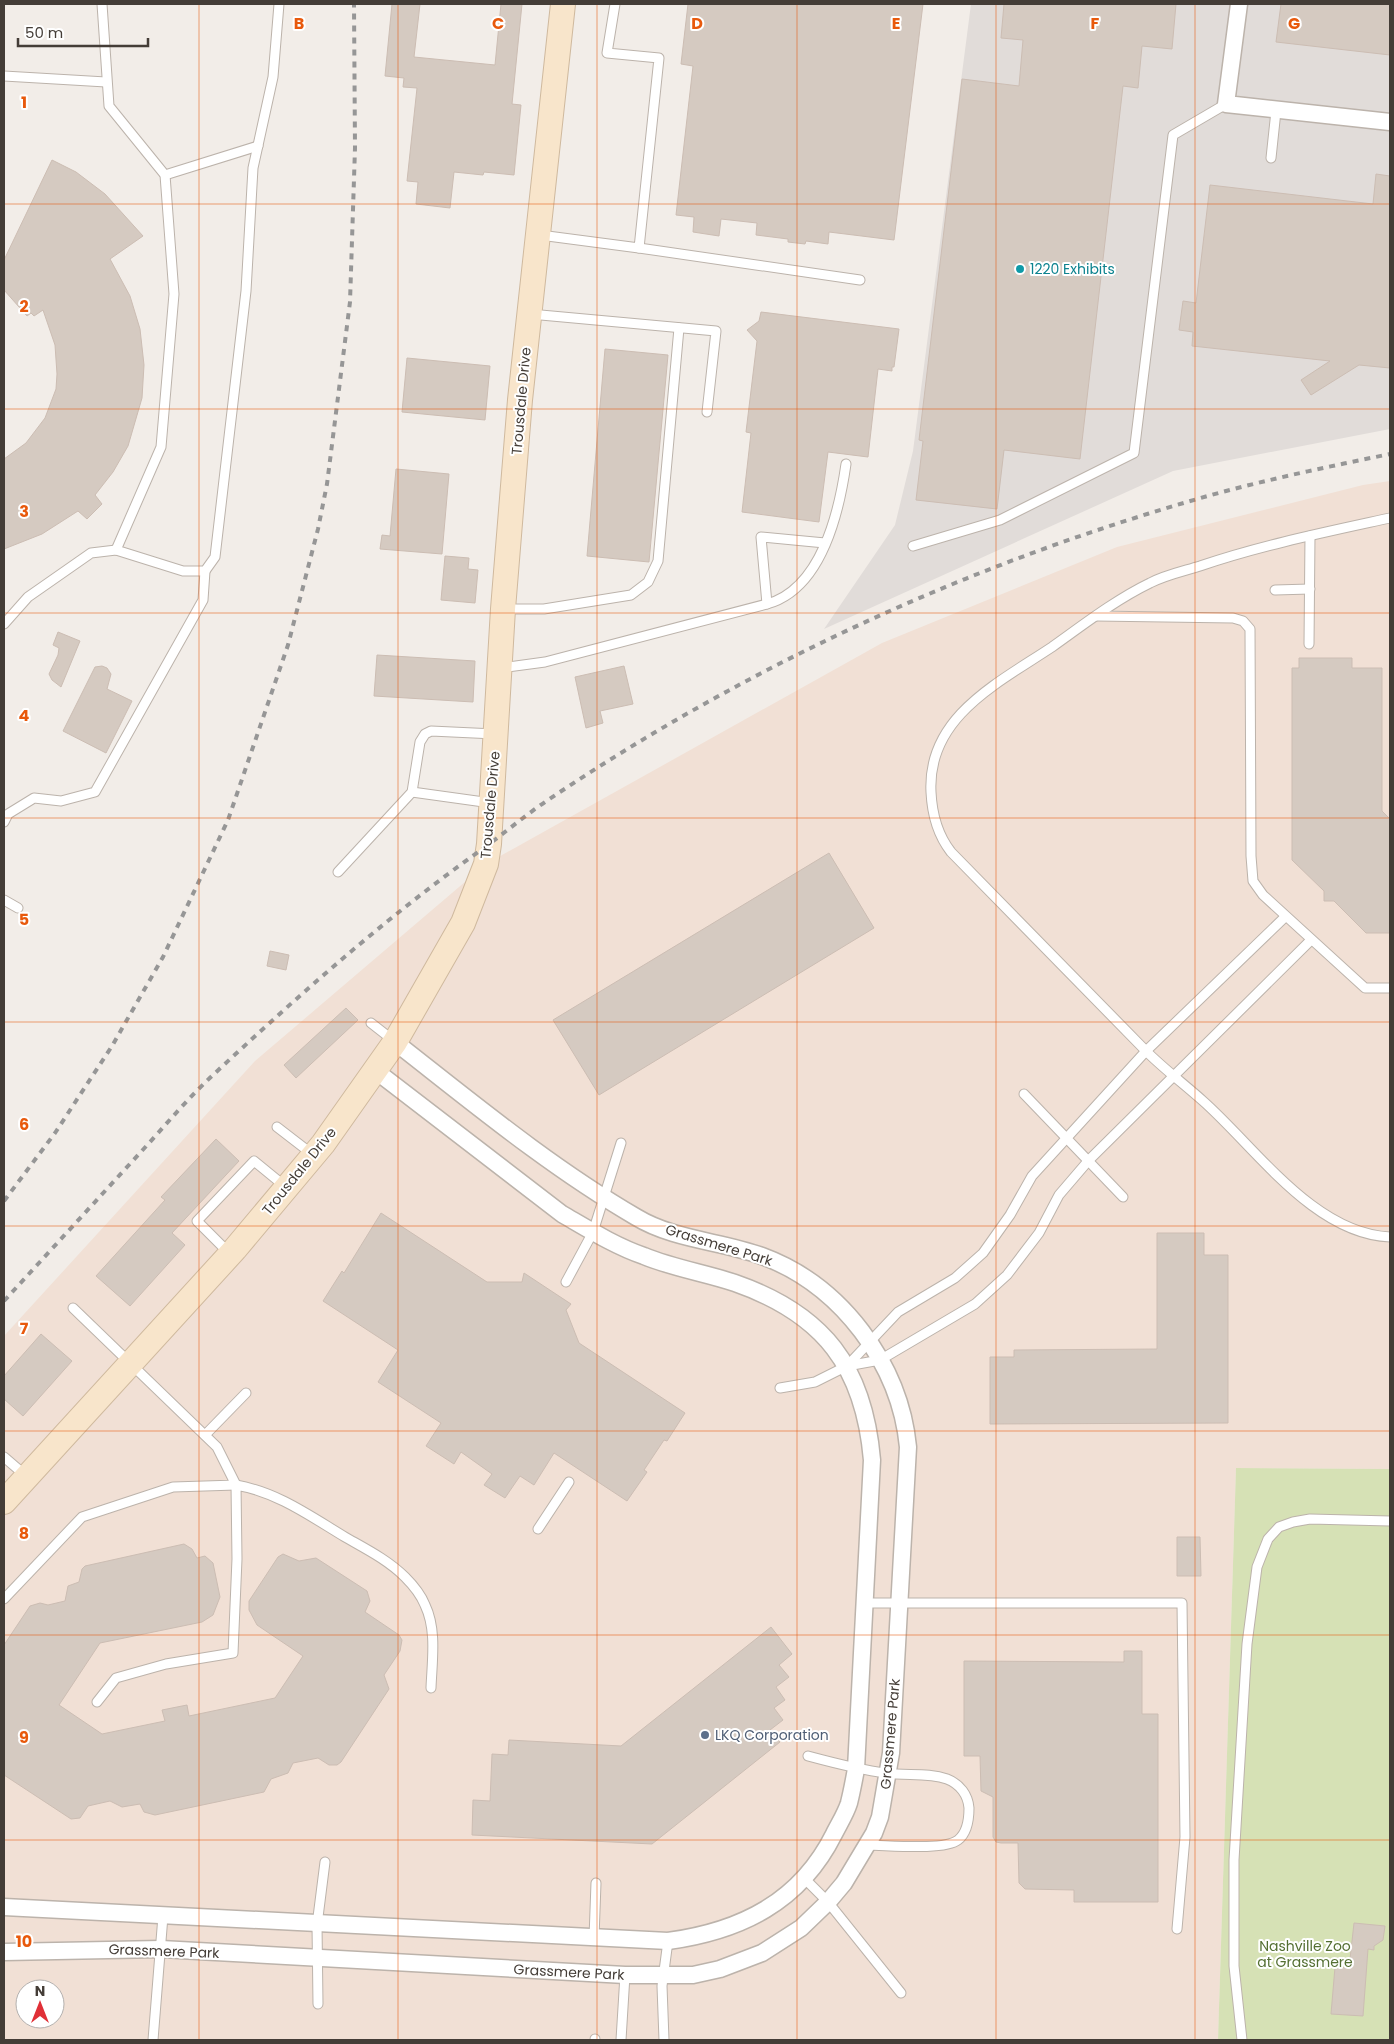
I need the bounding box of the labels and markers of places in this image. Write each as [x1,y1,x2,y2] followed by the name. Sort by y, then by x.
[1030,259,1115,279] place label: 1220 Exhibits
[1014,263,1026,275] marker: 1220 Exhibits
[715,1725,829,1745] place label: LKQ Corporation
[699,1729,711,1741] marker: LKQ Corporation

